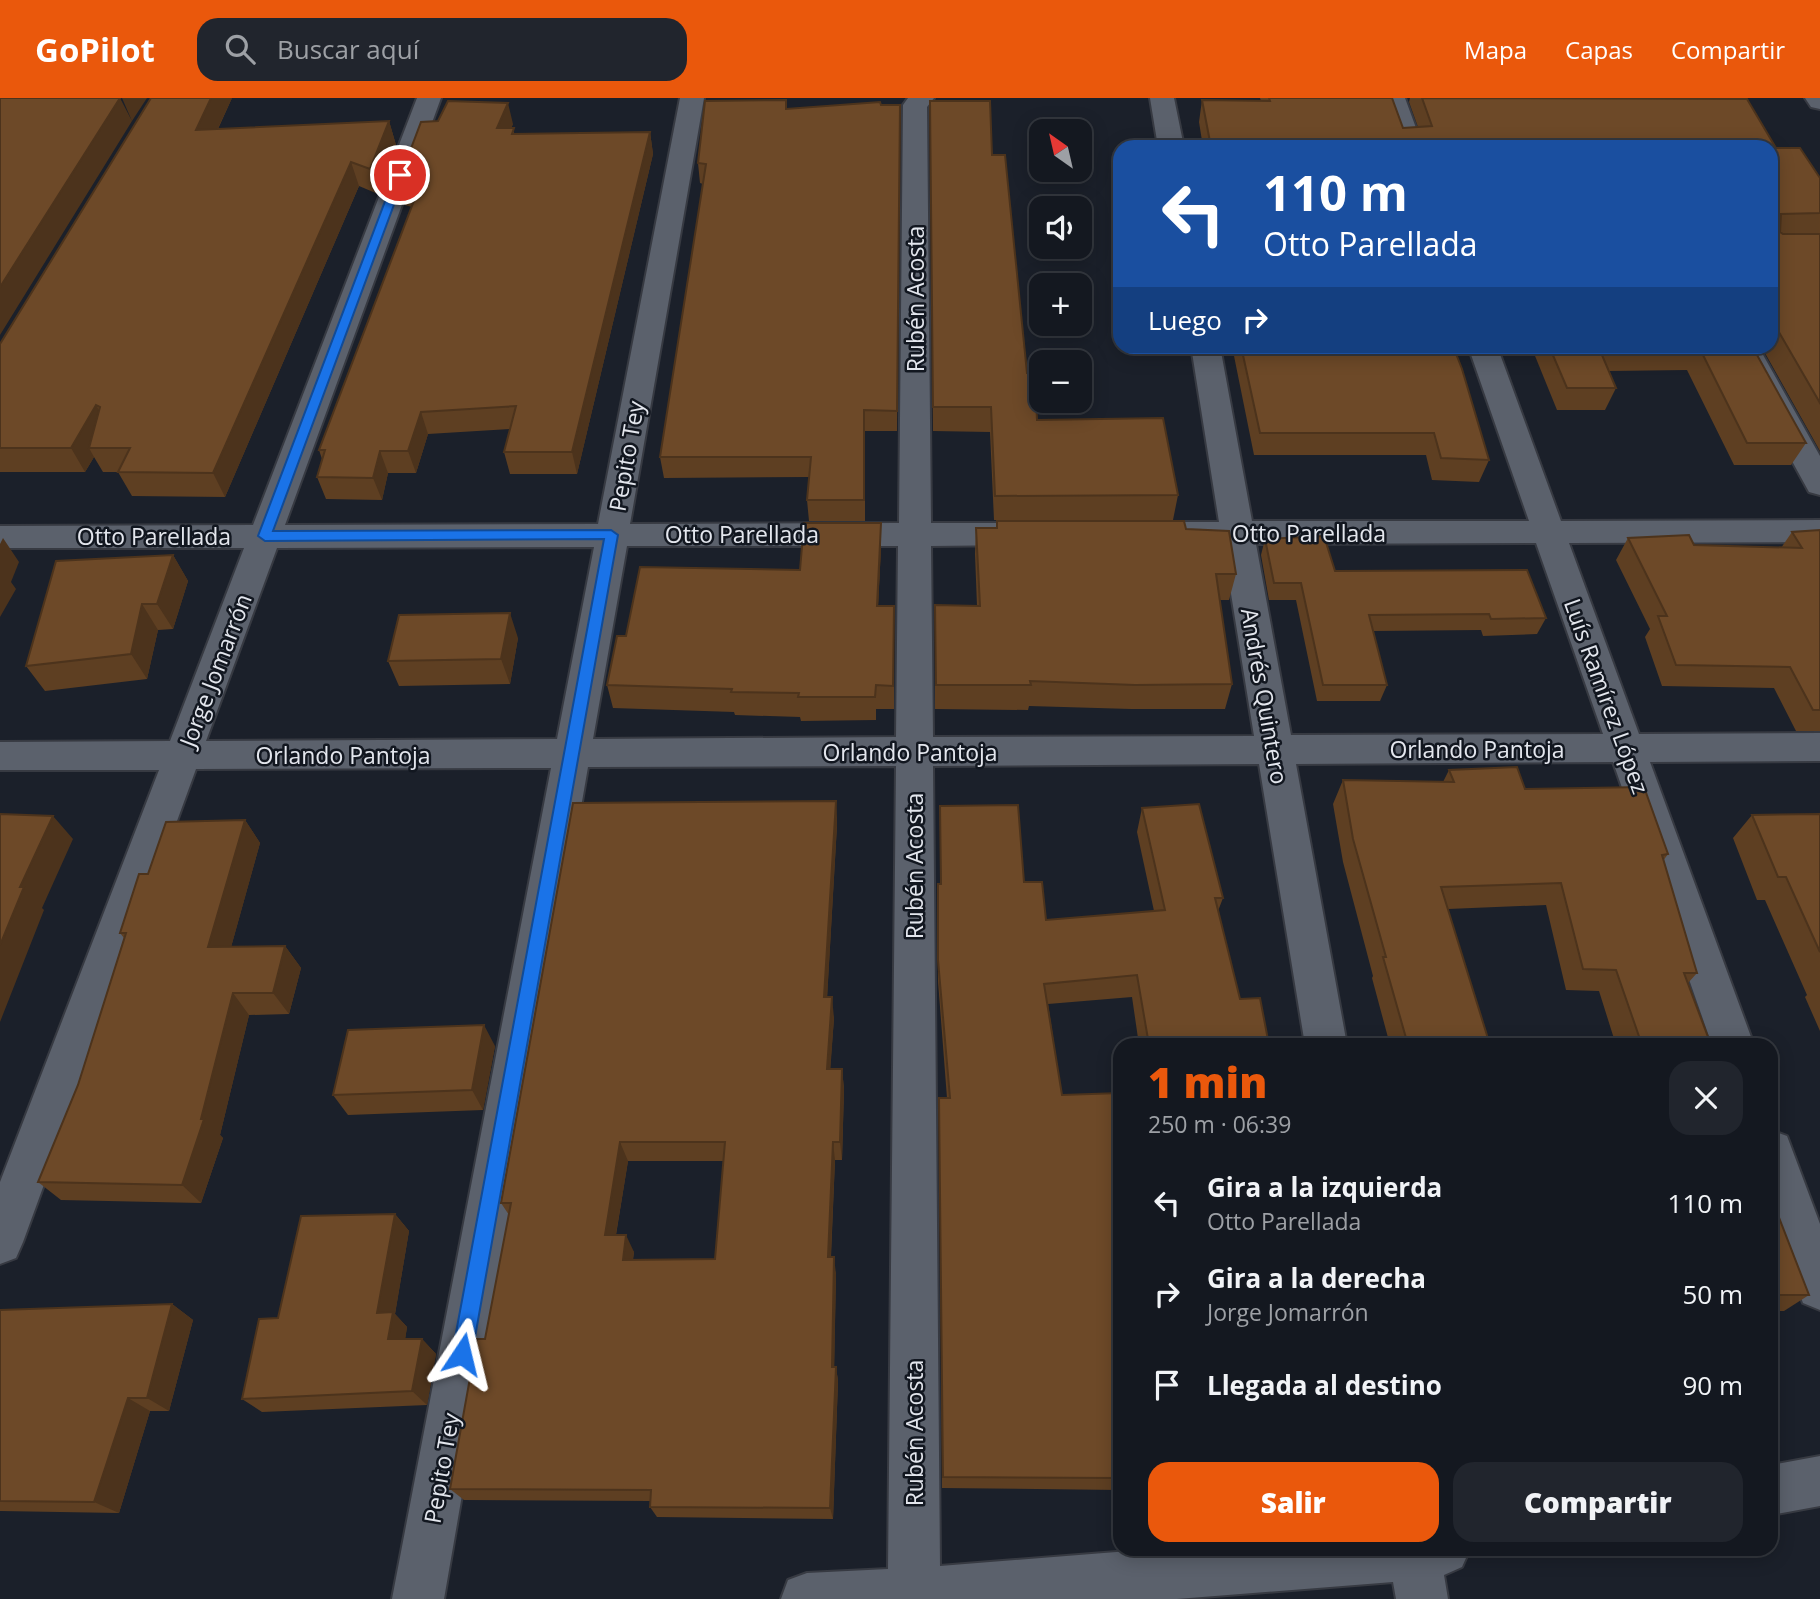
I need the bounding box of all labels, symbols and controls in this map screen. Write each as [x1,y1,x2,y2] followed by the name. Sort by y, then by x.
[197,18,687,81] search box
[35,27,155,72] text: GoPilot
[221,30,259,68] icon: search
[277,31,419,67] text: Buscar aquí
[1464,33,1527,66] text: Mapa
[1565,33,1633,66] text: Capas
[1671,33,1785,66] text: Compartir
[1029,119,1092,182] north arrow
[1029,119,1092,413] map controls
[370,145,430,205] pin
[381,156,419,194] icon: arrive
[1263,159,1408,225] text: 110 m
[1148,168,1239,259] icon: left
[1029,196,1092,259] button: sound
[1263,222,1478,265] text: Otto Parellada
[899,226,931,372] street label: Rubén Acosta
[1029,273,1092,336] button: +
[1236,301,1274,339] icon: right
[1148,302,1222,338] text: Luego
[1029,350,1092,413] button: −
[601,398,652,514] street label: Pepito Tey
[1232,517,1386,549] street label: Otto Parellada
[665,518,819,550] street label: Otto Parellada
[77,520,231,552] street label: Otto Parellada
[170,589,259,753] street label: Jorge Jomarrón
[1557,594,1657,798] street label: Luís Ramírez López
[1234,605,1296,787] street label: Andrés Quintero
[1389,733,1565,765] street label: Orlando Pantoja
[822,736,998,768] street label: Orlando Pantoja
[255,739,431,771] street label: Orlando Pantoja
[898,793,930,939] street label: Rubén Acosta
[1148,1053,1267,1110] text: 1 min
[1669,1061,1743,1135] button: close
[1148,1108,1291,1140] text: 250 m · 06:39
[1207,1169,1442,1205] text: Gira a la izquierda
[1148,1184,1186,1222] icon: left
[1668,1185,1743,1221] text: 110 m
[1207,1205,1361,1237] text: Otto Parellada
[1207,1260,1426,1296] text: Gira a la derecha
[1148,1275,1186,1313] icon: right
[1682,1276,1743,1312] text: 50 m
[1207,1296,1369,1328] text: Jorge Jomarrón
[425,1317,499,1391] position arrow
[898,1360,930,1506] street label: Rubén Acosta
[1148,1366,1186,1404] icon: arrive
[1207,1367,1442,1403] text: Llegada al destino
[1682,1367,1743,1403] text: 90 m
[416,1410,467,1526] street label: Pepito Tey
[1148,1462,1439,1542] button: Salir
[1453,1462,1743,1542] button: Compartir

